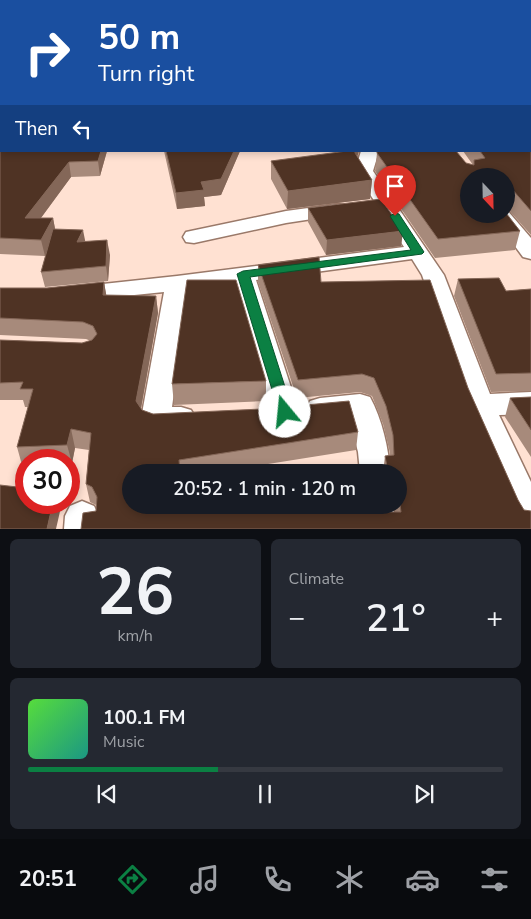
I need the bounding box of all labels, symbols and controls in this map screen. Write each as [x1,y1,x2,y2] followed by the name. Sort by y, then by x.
[98,14,180,61] text: 50 m
[15,20,80,85] icon: right
[98,59,194,89] text: Turn right
[68,115,96,143] icon: left
[15,116,58,142] text: Then
[374,165,416,216] pin
[460,168,515,222] north arrow
[460,168,515,223] map controls
[381,172,409,200] icon: arrive
[258,385,310,437] position arrow
[15,449,80,514] speed limit sign: 30
[173,476,356,502] text: 20:52 · 1 min · 120 m
[96,548,174,637] text: 26
[289,568,344,590] text: Climate
[366,593,426,644] text: 21°
[289,599,305,637] text: −
[486,599,503,637] text: +
[118,625,153,647] text: km/h
[103,705,186,731] text: 100.1 FM
[103,731,144,753] text: Music
[93,780,121,808] icon: previous
[251,780,279,808] icon: pause
[410,780,438,808] icon: next
[115,862,150,897] icon: directions
[187,862,222,897] icon: music
[260,862,295,897] icon: phone
[332,862,367,897] icon: climate
[405,862,440,897] icon: car
[477,862,512,897] icon: filters
[19,864,77,894] text: 20:51

